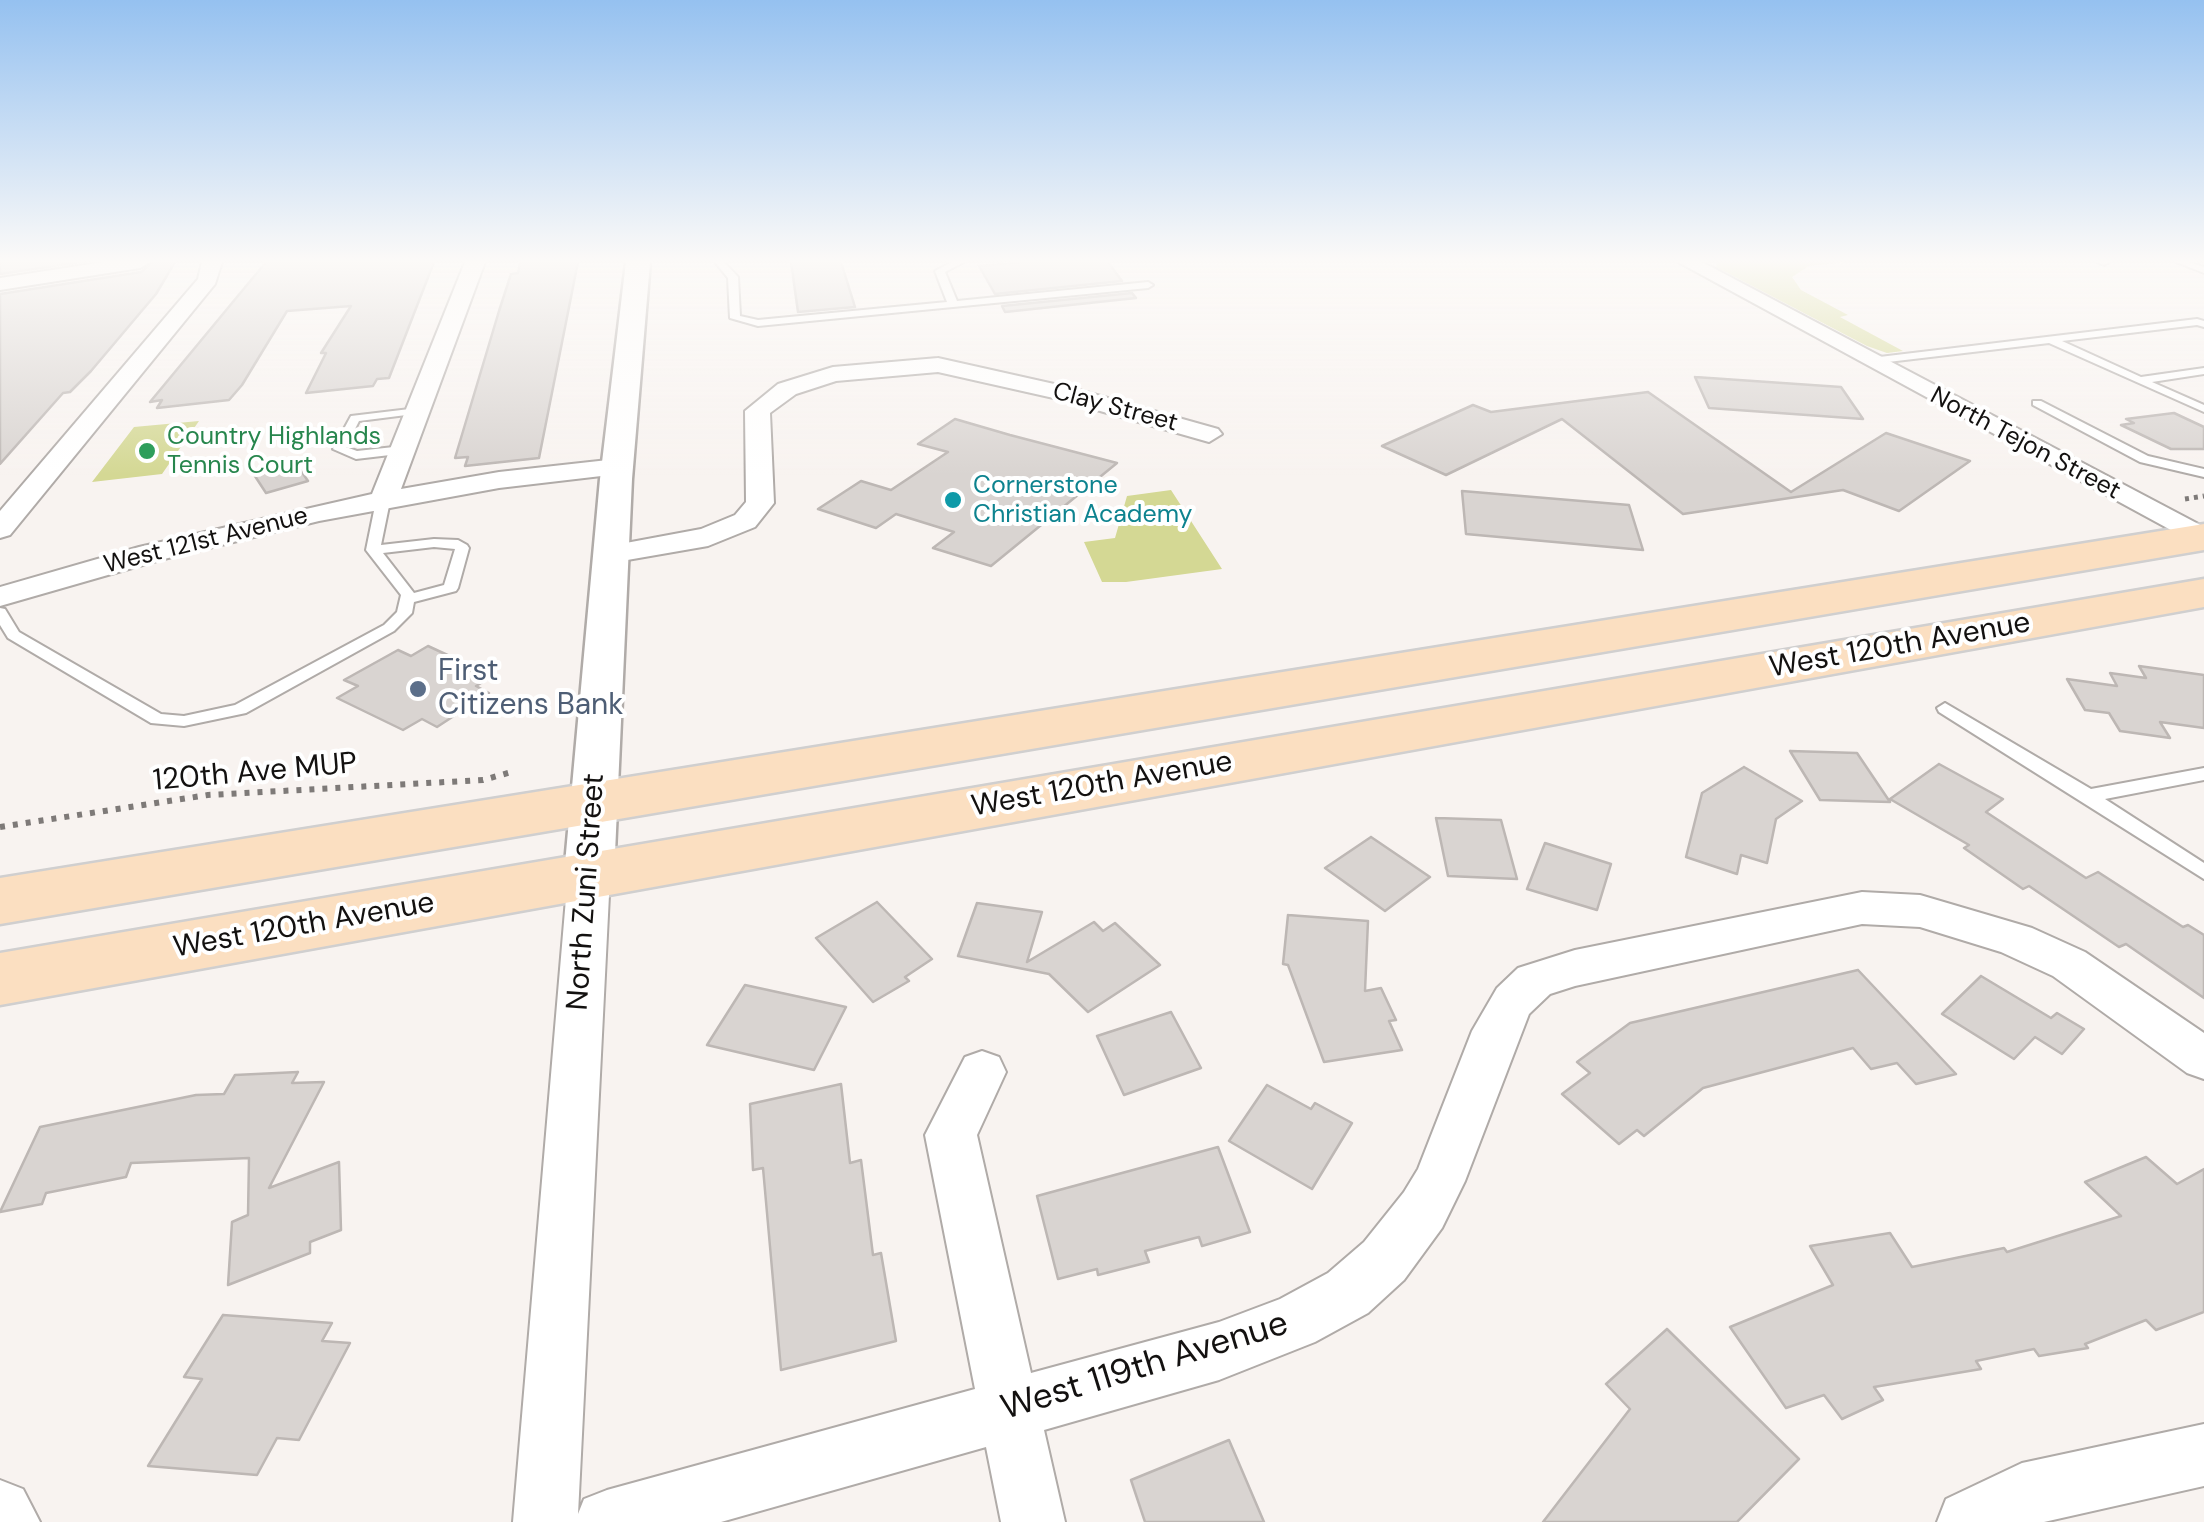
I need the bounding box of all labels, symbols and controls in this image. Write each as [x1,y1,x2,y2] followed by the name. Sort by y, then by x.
[1049,377,1181,439] street label: Clay Street
[1925,381,2125,507] street label: North Tejon Street
[167,422,381,481] place label: Country Highlands Tennis Court
[136,440,158,462] marker: Country Highlands Tennis Court
[973,471,1192,530] place label: Cornerstone Christian Academy
[942,489,964,511] marker: Cornerstone Christian Academy
[101,501,311,581] street label: West 121st Avenue
[1767,605,2033,687] street label: West 120th Avenue
[438,654,623,724] place label: First Citizens Bank
[407,678,429,700] marker: First Citizens Bank
[969,744,1235,826] street label: West 120th Avenue
[152,746,358,800] street label: 120th Ave MUP
[561,772,613,1012] street label: North Zuni Street
[171,885,437,967] street label: West 120th Avenue
[997,1303,1293,1431] street label: West 119th Avenue

